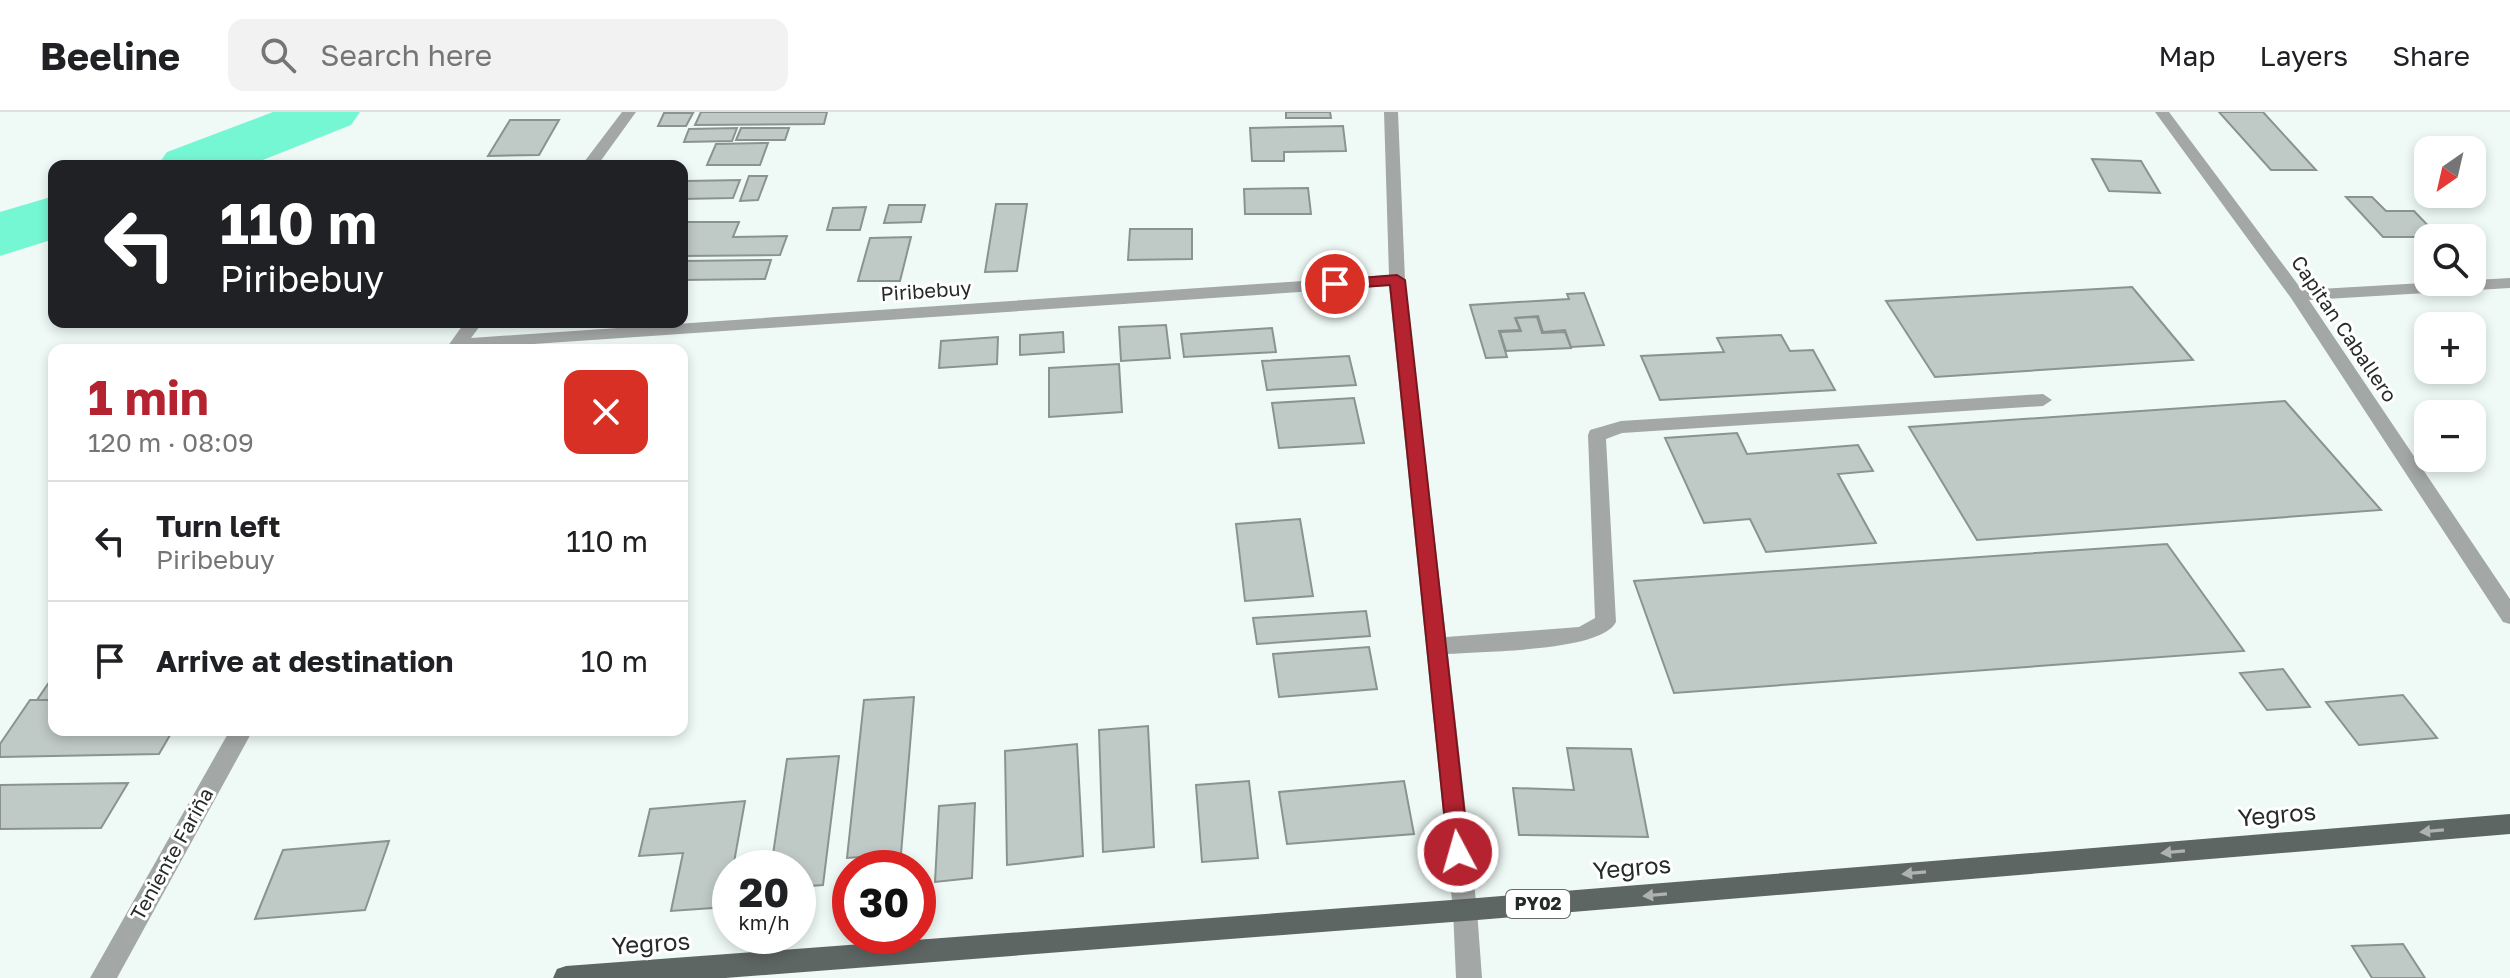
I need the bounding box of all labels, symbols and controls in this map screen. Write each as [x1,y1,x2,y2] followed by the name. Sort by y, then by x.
[228,19,788,91] search box
[40,33,180,78] text: Beeline
[256,33,300,77] icon: search
[320,37,492,73] text: Search here
[2158,39,2216,72] text: Map
[2260,39,2348,72] text: Layers
[2392,39,2470,72] text: Share
[2414,136,2486,208] north arrow
[2414,136,2486,472] map controls
[220,189,377,256] text: 110 m
[88,192,192,296] icon: left
[2414,224,2486,296] button: search
[1301,250,1369,318] pin
[2287,251,2403,406] street label: Capitan Caballero
[220,257,384,300] text: Piribebuy
[1313,262,1357,306] icon: arrive
[880,275,972,305] street label: Piribebuy
[2414,312,2486,384] button: +
[88,368,209,426] text: 1 min
[564,370,648,454] button: close
[2414,400,2486,472] button: −
[88,427,254,458] text: 120 m · 08:09
[156,508,281,544] text: Turn left
[88,519,132,563] icon: left
[566,523,648,559] text: 110 m
[156,544,274,575] text: Piribebuy
[88,639,132,683] icon: arrive
[156,643,453,679] text: Arrive at destination
[581,643,648,679] text: 10 m
[125,783,217,924] street label: Teniente Fariña
[2237,796,2317,831] street label: Yegros
[1416,810,1500,894] position arrow
[2419,825,2444,838] one-way arrow
[2160,846,2185,859] one-way arrow
[1592,849,1672,884] street label: Yegros
[832,850,936,954] speed limit sign: 30
[1901,867,1926,880] one-way arrow
[739,868,789,916] text: 20
[1642,889,1667,902] one-way arrow
[1506,890,1570,918] road number: PY02
[739,910,789,934] text: km/h
[611,925,691,960] street label: Yegros

